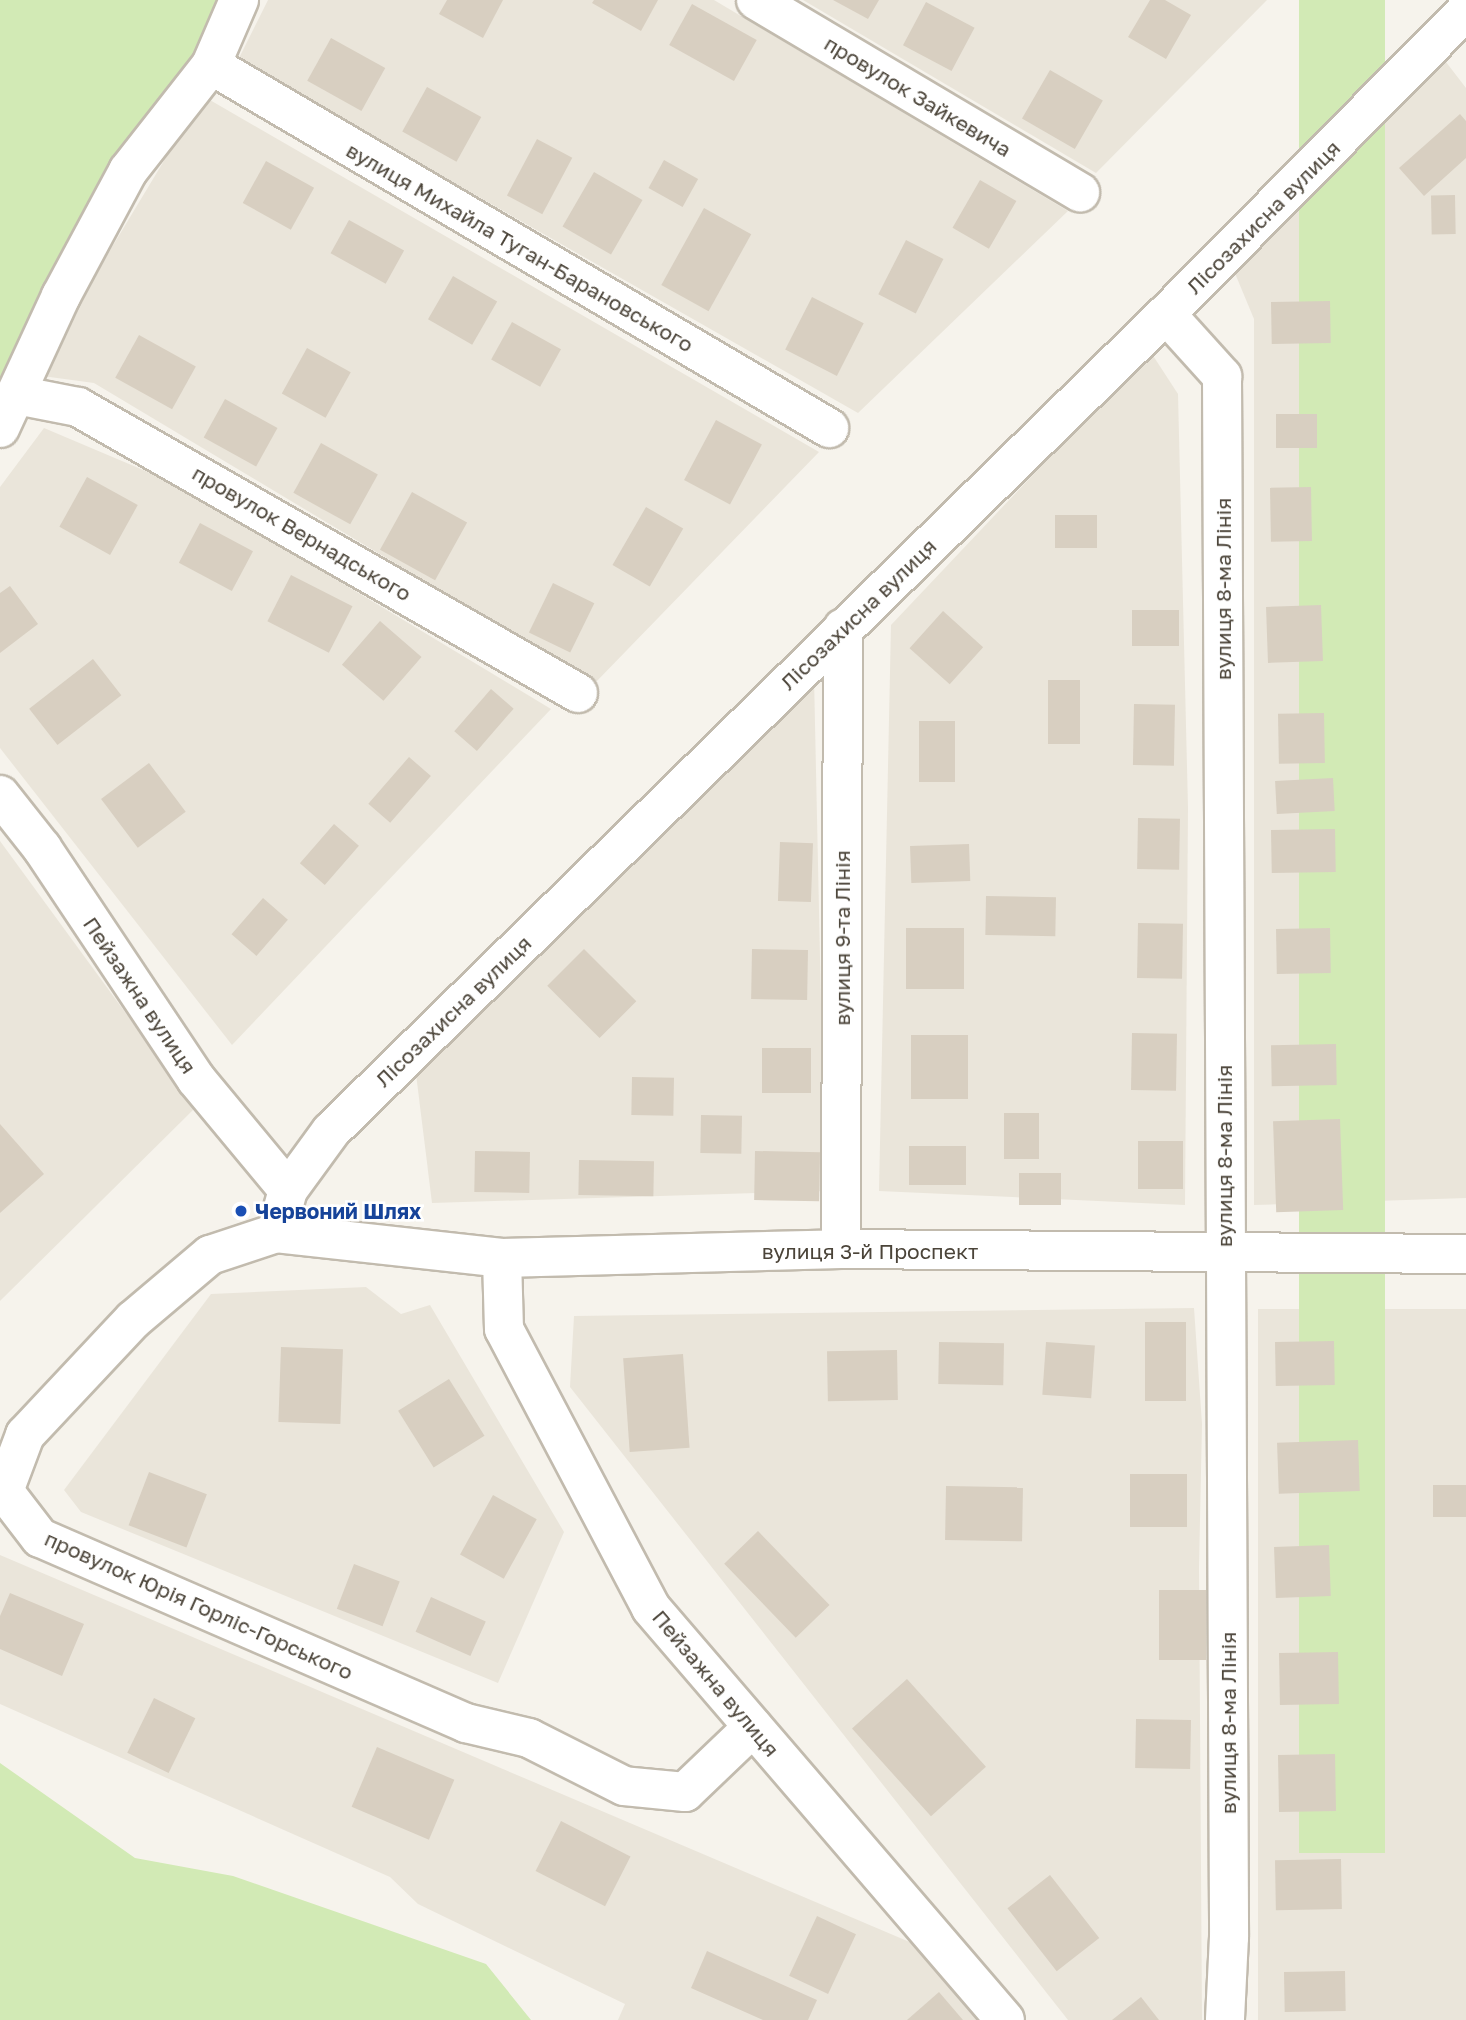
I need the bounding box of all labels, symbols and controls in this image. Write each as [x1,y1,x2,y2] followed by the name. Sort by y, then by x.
[820,30,1016,162] street label: провулок Зайкевича
[1181,135,1345,299] street label: Лісозахисна вулиця
[342,137,698,357] street label: вулиця Михайла Туган-Барановського
[188,460,416,606] street label: провулок Вернадського
[1210,498,1236,680] street label: вулиця 8-ма Лінія
[775,533,941,695] street label: Лісозахисна вулиця
[829,850,855,1026] street label: вулиця 9-та Лінія
[78,912,202,1078] street label: Пейзажна вулиця
[370,930,536,1092] street label: Лісозахисна вулиця
[1211,1065,1237,1247] street label: вулиця 8-ма Лінія
[255,1198,421,1224] place label: Червоний Шлях
[233,1203,249,1219] marker: Червоний Шлях
[762,1238,978,1264] street label: вулиця 3-й Проспект
[41,1525,357,1685] street label: провулок Юрія Горліс-Горського
[647,1605,785,1761] street label: Пейзажна вулиця
[1215,1632,1241,1814] street label: вулиця 8-ма Лінія

